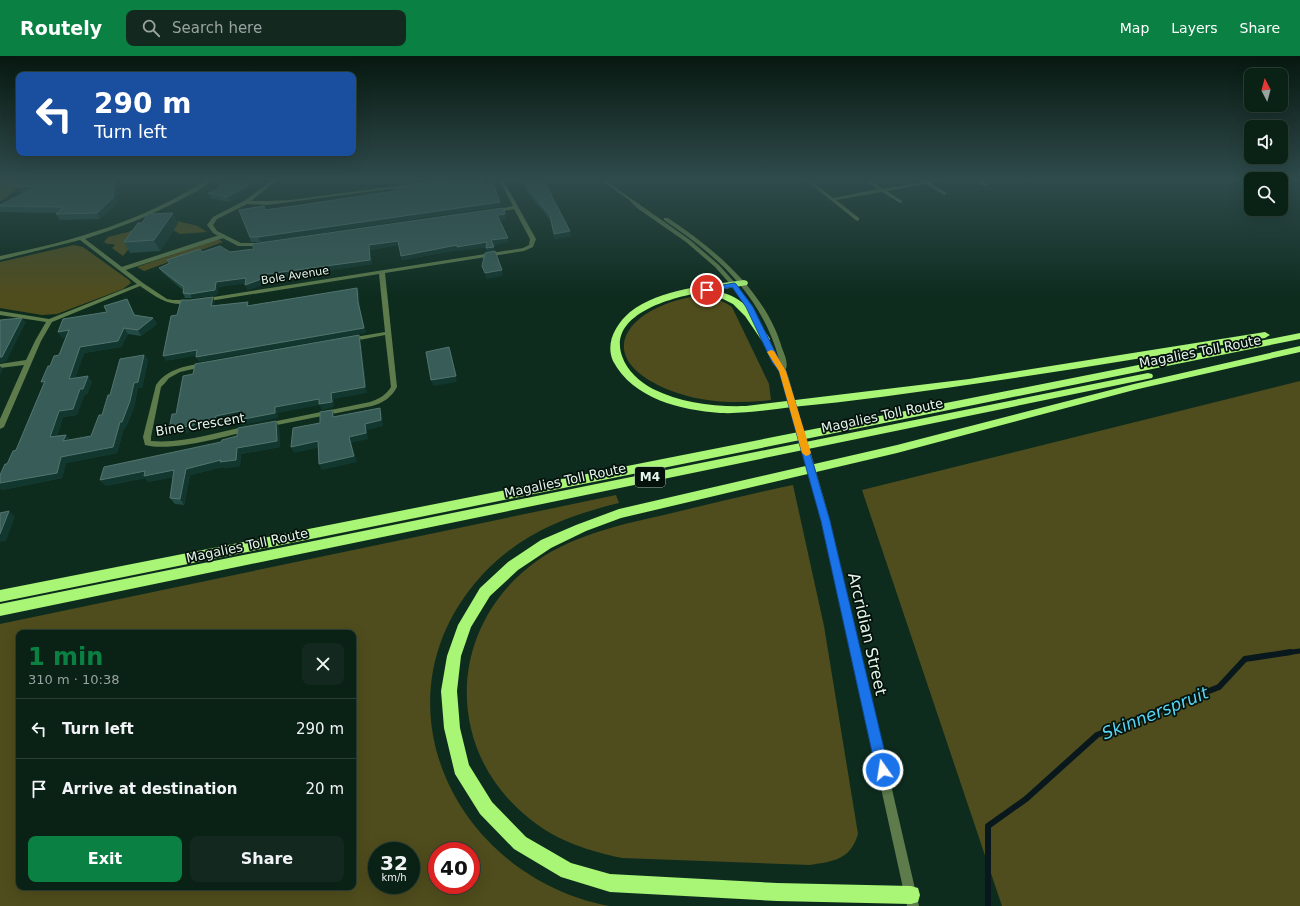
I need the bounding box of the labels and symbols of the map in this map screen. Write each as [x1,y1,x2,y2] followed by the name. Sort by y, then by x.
[1244,68,1288,112] north arrow
[260,264,330,287] street label: Bole Avenue
[690,273,724,307] pin
[1138,332,1263,371] street label: Magalies Toll Route
[820,395,944,436] street label: Magalies Toll Route
[154,410,246,439] street label: Bine Crescent
[503,460,627,501] street label: Magalies Toll Route
[635,467,665,487] road number: M4
[185,525,309,566] street label: Magalies Toll Route
[844,571,891,697] street label: Arcridian Street
[1099,682,1212,743] water label: Skinnerspruit
[862,749,904,791] position arrow
[428,842,480,894] speed limit sign: 40

